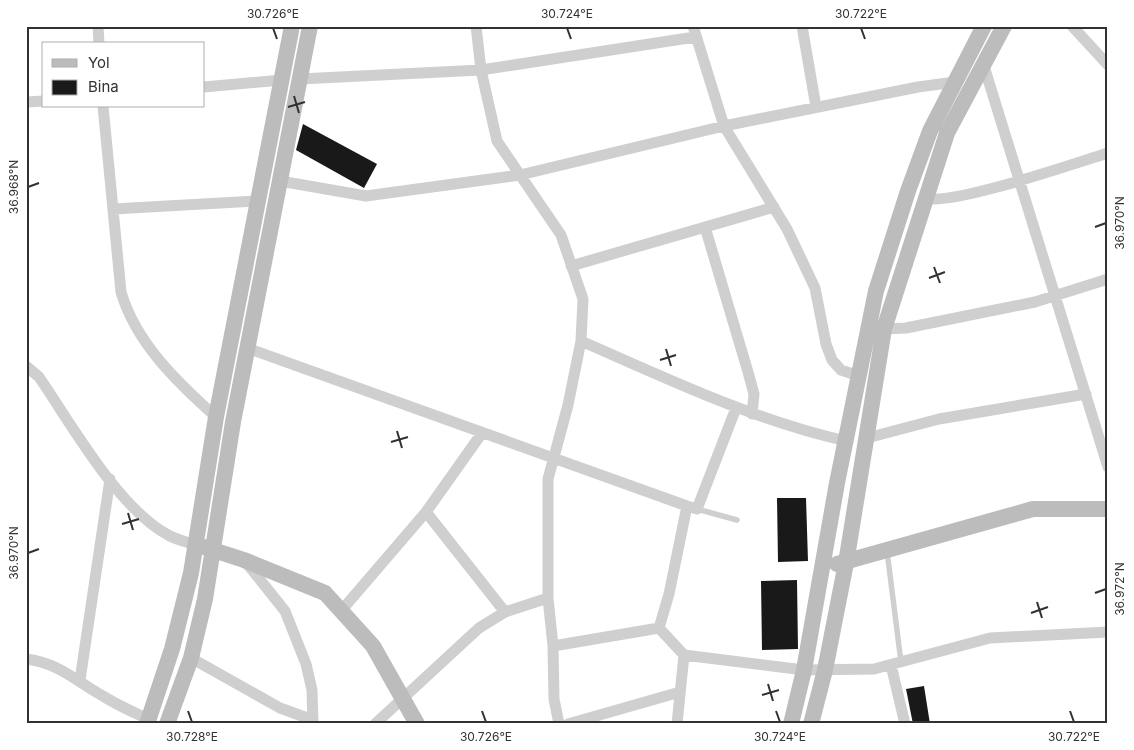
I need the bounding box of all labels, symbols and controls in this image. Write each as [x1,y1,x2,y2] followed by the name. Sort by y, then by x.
[247,6,299,21] text: 30.726°E
[541,6,593,21] text: 30.724°E
[835,6,887,21] text: 30.722°E
[42,42,205,108] legend
[88,53,110,72] text: Yol
[88,77,119,96] text: Bina
[6,160,21,214] text: 36.968°N
[1112,196,1127,250] text: 36.970°N
[6,526,21,580] text: 36.970°N
[1112,562,1127,616] text: 36.972°N
[166,729,218,744] text: 30.728°E
[460,729,512,744] text: 30.726°E
[754,729,806,744] text: 30.724°E
[1048,729,1100,744] text: 30.722°E

